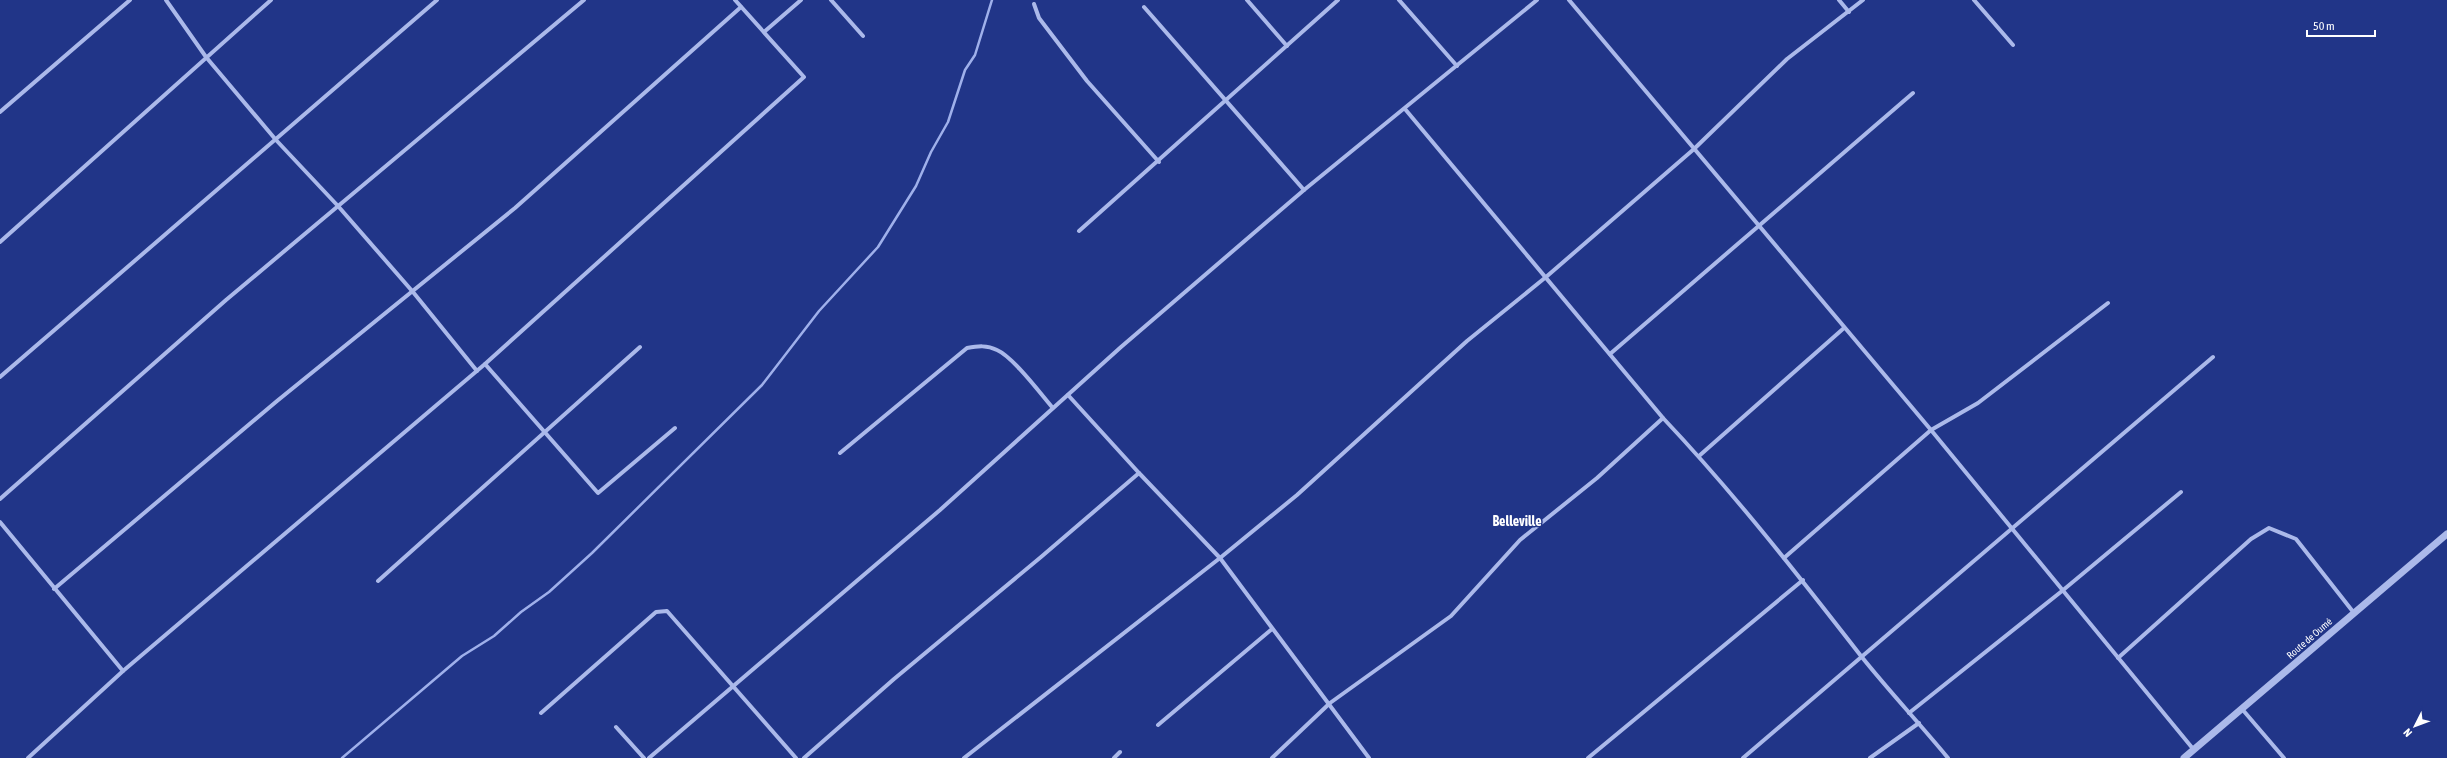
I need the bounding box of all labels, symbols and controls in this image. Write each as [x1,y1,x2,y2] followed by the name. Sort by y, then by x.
[2307,12,2375,38] scale bar
[2313,19,2335,33] text: 50 m
[1492,513,1542,529] district label: Belleville
[2284,615,2335,661] street label: Route de Oumé
[2395,706,2435,746] north arrow
[2401,726,2414,739] text: N

